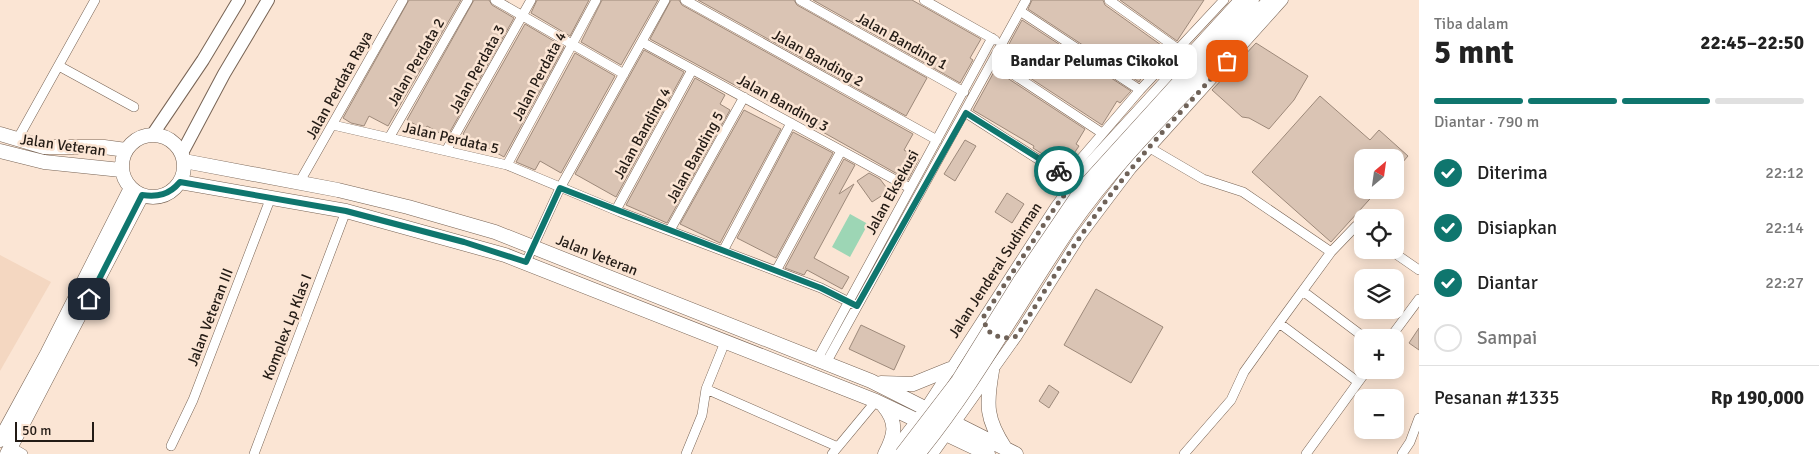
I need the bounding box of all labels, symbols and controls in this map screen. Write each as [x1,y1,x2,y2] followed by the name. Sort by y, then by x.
[853,8,951,74] street label: Jalan Banding 1
[1434,14,1508,34] text: Tiba dalam
[384,15,448,109] street label: Jalan Perdata 2
[445,22,509,116] street label: Jalan Perdata 3
[769,25,867,91] street label: Jalan Banding 2
[302,28,376,142] street label: Jalan Perdata Raya
[508,28,570,124] street label: Jalan Perdata 4
[1700,31,1804,55] text: 22:45–22:50
[1434,33,1514,72] text: 5 mnt
[1206,40,1248,82] pin
[992,44,1197,78] callout: Bandar Pelumas Cikokol
[1213,47,1241,75] icon: bag
[1010,51,1179,71] text: Bandar Pelumas Cikokol
[734,70,832,136] street label: Jalan Banding 3
[609,84,675,182] street label: Jalan Banding 4
[662,108,728,206] street label: Jalan Banding 5
[1434,112,1539,132] text: Diantar · 790 m
[401,118,501,158] street label: Jalan Perdata 5
[19,130,107,160] street label: Jalan Veteran
[1034,146,1084,196] courier
[861,147,923,237] street label: Jalan Eksekusi
[1354,149,1404,199] north arrow
[1354,149,1404,439] map controls
[1045,157,1073,185] icon: bike
[1434,159,1462,187] icon: check
[1477,161,1548,185] text: Diterima
[1765,163,1804,183] text: 22:12
[944,199,1046,341] street label: Jalan Jenderal Sudirman
[1354,209,1404,259] button: locate
[1434,214,1462,242] icon: check
[1477,216,1557,240] text: Disiapkan
[1765,218,1804,238] text: 22:14
[553,230,641,280] street label: Jalan Veteran
[183,266,237,368] street label: Jalan Veteran III
[1354,269,1404,319] button: layers
[1434,269,1462,297] icon: check
[258,271,316,383] street label: Komplex Lp Klas I
[1477,271,1538,295] text: Diantar
[1765,273,1804,293] text: 22:27
[68,278,110,320] pin
[75,285,103,313] icon: home
[1477,326,1537,350] text: Sampai
[1354,329,1404,379] button: +
[1434,386,1560,410] text: Pesanan #1335
[1711,386,1804,410] text: Rp 190,000
[1354,389,1404,439] button: −
[15,419,94,442] scale bar
[22,422,51,439] text: 50 m

